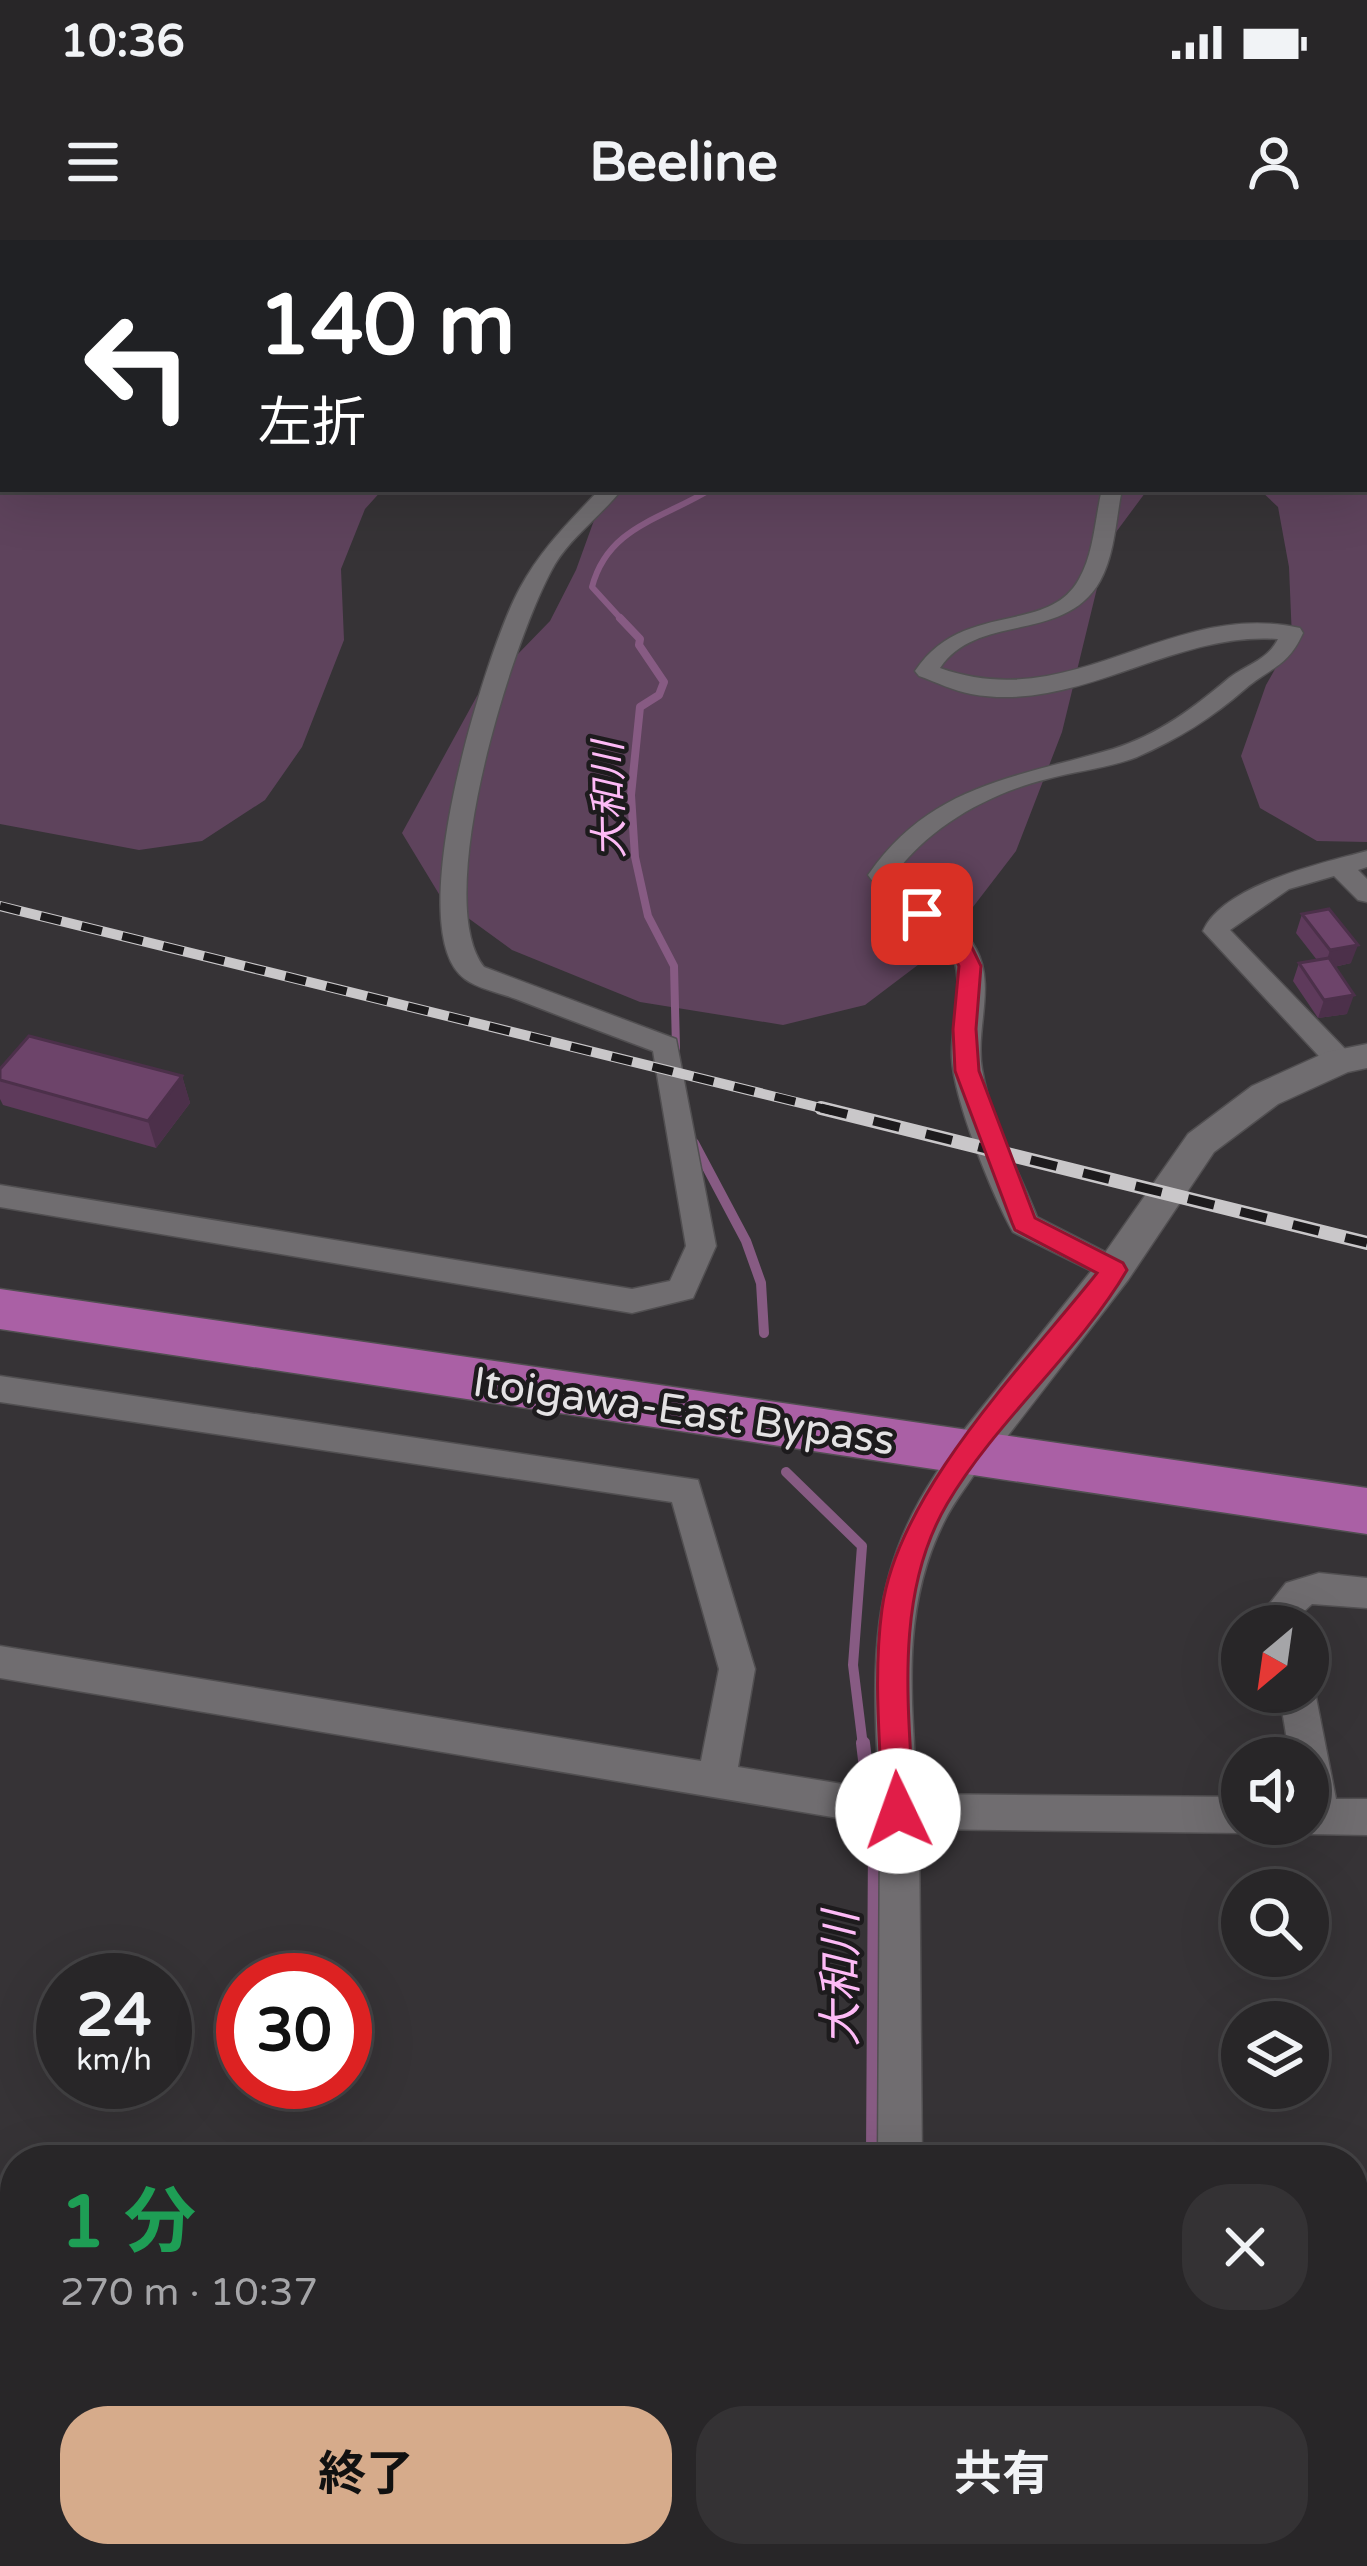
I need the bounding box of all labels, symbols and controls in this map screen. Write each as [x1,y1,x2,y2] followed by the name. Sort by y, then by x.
[60,15,185,69] text: 10:36
[60,129,126,195] icon: menu
[1241,129,1307,195] icon: person
[589,130,778,195] text: Beeline
[258,276,515,377] text: 140 m
[60,288,216,444] icon: left
[258,391,366,456] text: 左折
[585,737,634,859] water label: 大和川
[871,863,973,965] pin
[889,881,955,947] icon: arrive
[470,1357,898,1466] street label: Itoigawa-East Bypass
[1221,1605,1329,1713] north arrow
[1221,1605,1329,2109] map controls
[1221,1737,1329,1845] button: sound
[835,1748,961,1874] position arrow
[1221,1869,1329,1977] button: search
[815,1908,869,2047] water label: 大和川
[216,1953,372,2109] speed limit sign: 30
[76,1980,152,2052] text: 24
[1221,2001,1329,2109] button: layers
[76,2042,152,2079] text: km/h
[60,2180,196,2267] text: 1 分
[1182,2184,1308,2310] button: close
[60,2269,318,2316] text: 270 m · 10:37
[60,2406,672,2544] button: 終了
[696,2406,1308,2544] button: 共有

